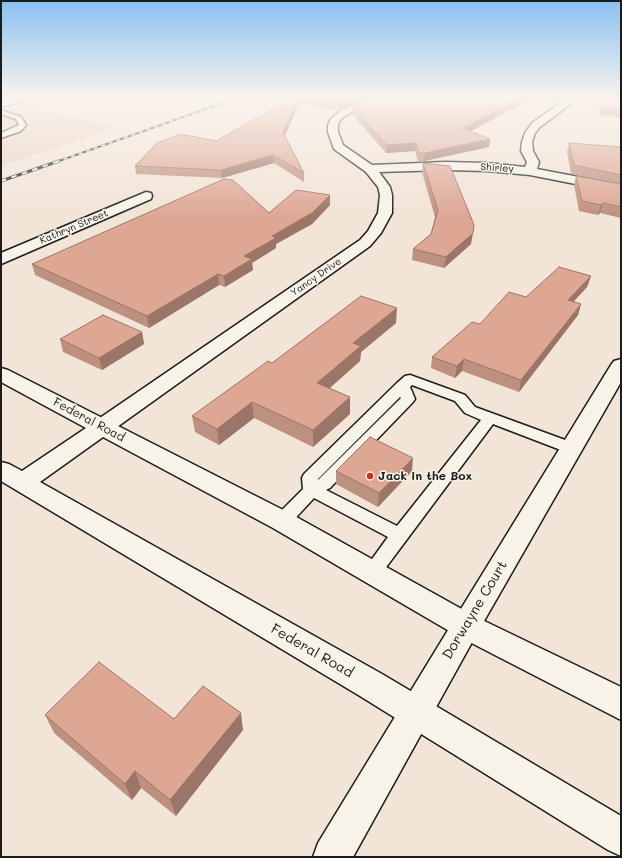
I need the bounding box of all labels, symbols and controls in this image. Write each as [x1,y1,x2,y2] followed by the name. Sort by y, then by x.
[480,161,514,175] street label: Shirley
[38,207,110,247] street label: Kathryn Street
[288,255,344,299] street label: Yancy Drive
[51,395,127,445] street label: Federal Road
[378,469,472,483] place label: Jack in the Box
[365,471,375,481] marker: Jack in the Box
[439,558,511,662] street label: Dorwayne Court
[268,621,356,681] street label: Federal Road

